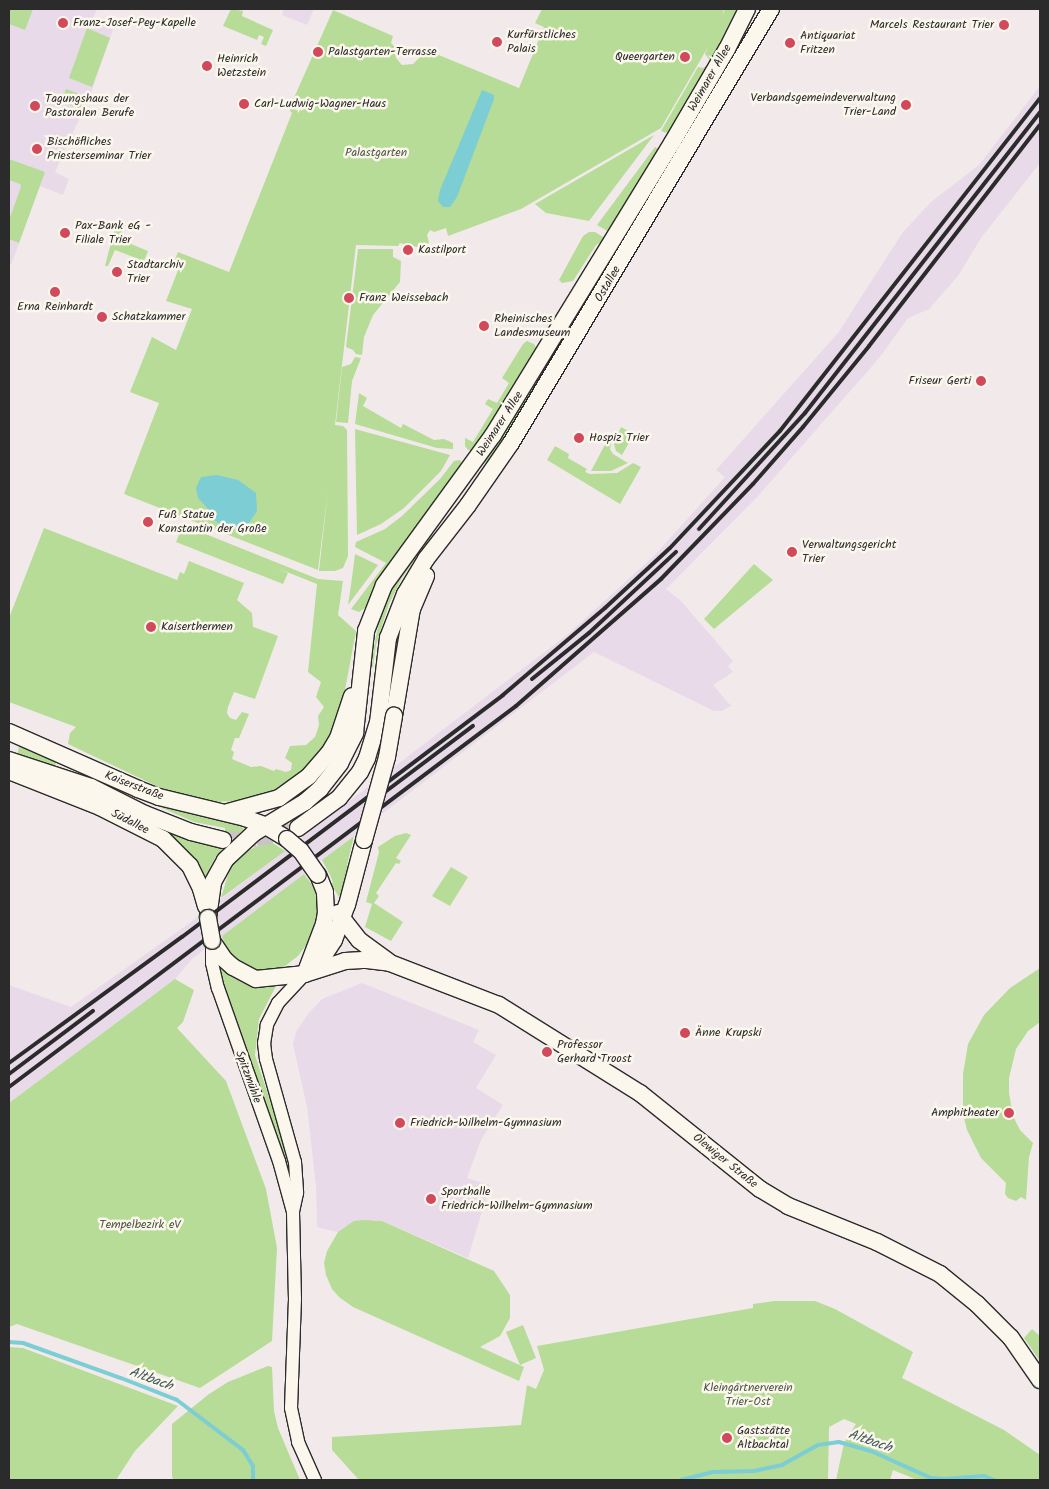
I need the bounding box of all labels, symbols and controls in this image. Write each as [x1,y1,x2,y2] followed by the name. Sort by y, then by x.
[73,16,196,30] place label: Franz-Josef-Pey-Kapelle
[57,17,69,29] marker: Franz-Josef-Pey-Kapelle
[870,18,994,32] place label: Marcels Restaurant Trier
[998,19,1010,31] marker: Marcels Restaurant Trier
[507,28,576,56] place label: Kurfürstliches Palais
[800,29,855,57] place label: Antiquariat Fritzen
[491,36,503,48] marker: Kurfürstliches Palais
[784,37,796,49] marker: Antiquariat Fritzen
[685,42,735,114] street label: Weimarer Allee
[328,45,437,59] place label: Palastgarten-Terrasse
[312,46,324,58] marker: Palastgarten-Terrasse
[615,50,675,64] place label: Queergarten
[679,51,691,63] marker: Queergarten
[217,52,266,80] place label: Heinrich Wetzstein
[201,60,213,72] marker: Heinrich Wetzstein
[751,91,896,119] place label: Verbandsgemeindeverwaltung Trier-Land
[45,92,134,120] place label: Tagungshaus der Pastoralen Berufe
[254,97,386,111] place label: Carl-Ludwig-Wagner-Haus
[238,98,250,110] marker: Carl-Ludwig-Wagner-Haus
[900,99,912,111] marker: Verbandsgemeindeverwaltung Trier-Land
[29,100,41,112] marker: Tagungshaus der Pastoralen Berufe
[47,135,151,163] place label: Bischöfliches Priesterseminar Trier
[31,143,43,155] marker: Bischöfliches Priesterseminar Trier
[345,146,407,160] park label: Palastgarten
[75,219,151,247] place label: Pax-Bank eG - Filiale Trier
[59,227,71,239] marker: Pax-Bank eG - Filiale Trier
[418,243,466,257] place label: Kastilport
[402,244,414,256] marker: Kastilport
[127,258,184,286] place label: Stadtarchiv Trier
[592,263,624,305] street label: Ostallee
[111,266,123,278] marker: Stadtarchiv Trier
[49,286,61,298] marker: Erna Reinhardt
[359,291,448,305] place label: Franz Weissebach
[343,292,355,304] marker: Franz Weissebach
[17,300,93,314] place label: Erna Reinhardt
[112,310,185,324] place label: Schatzkammer
[96,311,108,323] marker: Schatzkammer
[494,312,570,340] place label: Rheinisches Landesmuseum
[478,320,490,332] marker: Rheinisches Landesmuseum
[909,374,971,388] place label: Friseur Gerti
[975,375,987,387] marker: Friseur Gerti
[474,389,526,459] street label: Weimarer Allee
[589,431,649,445] place label: Hospiz Trier
[573,432,585,444] marker: Hospiz Trier
[158,508,267,536] place label: Fuß Statue Konstantin der Große
[142,516,154,528] marker: Fuß Statue Konstantin der Große
[802,538,896,566] place label: Verwaltungsgericht Trier
[786,546,798,558] marker: Verwaltungsgericht Trier
[161,620,233,634] place label: Kaiserthermen
[145,621,157,633] marker: Kaiserthermen
[103,768,165,804] street label: Kaiserstraße
[109,806,151,838] street label: Südallee
[695,1026,761,1040] place label: Änne Krupski
[679,1027,691,1039] marker: Änne Krupski
[557,1038,632,1066] place label: Professor Gerhard Troost
[541,1046,553,1058] marker: Professor Gerhard Troost
[232,1049,264,1105] street label: Spitzmühle
[931,1106,999,1120] place label: Amphitheater
[1003,1107,1015,1119] marker: Amphitheater
[410,1116,561,1130] place label: Friedrich-Wilhelm-Gymnasium
[394,1117,406,1129] marker: Friedrich-Wilhelm-Gymnasium
[690,1130,760,1192] street label: Olewiger Straße
[441,1185,592,1213] place label: Sporthalle Friedrich-Wilhelm-Gymnasium
[425,1193,437,1205] marker: Sporthalle Friedrich-Wilhelm-Gymnasium
[99,1218,181,1232] park label: Tempelbezirk eV
[127,1363,175,1395] water label: Altbach
[703,1381,793,1409] park label: Kleingärtnerverein Trier-Ost
[737,1424,790,1452] place label: Gaststätte Altbachtal
[846,1426,894,1456] water label: Altbach
[721,1432,733,1444] marker: Gaststätte Altbachtal

